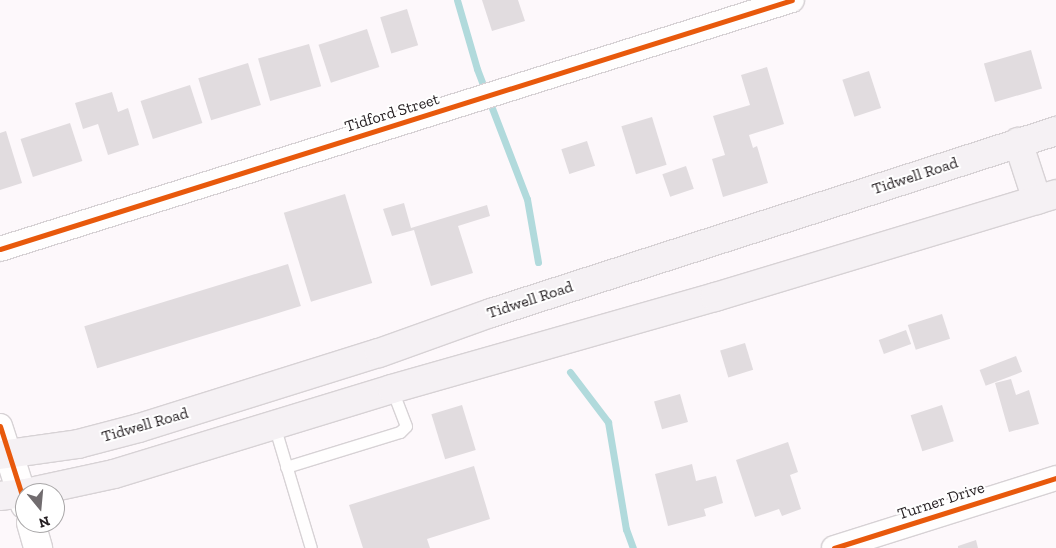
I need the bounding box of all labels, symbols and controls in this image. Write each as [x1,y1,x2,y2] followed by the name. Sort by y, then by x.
[342,90,442,136] street label: Tidford Street
[870,153,960,199] street label: Tidwell Road
[485,277,575,323] street label: Tidwell Road
[99,403,191,447] street label: Tidwell Road
[895,478,987,524] street label: Turner Drive
[15,483,65,533] north arrow
[37,512,52,532] text: N

